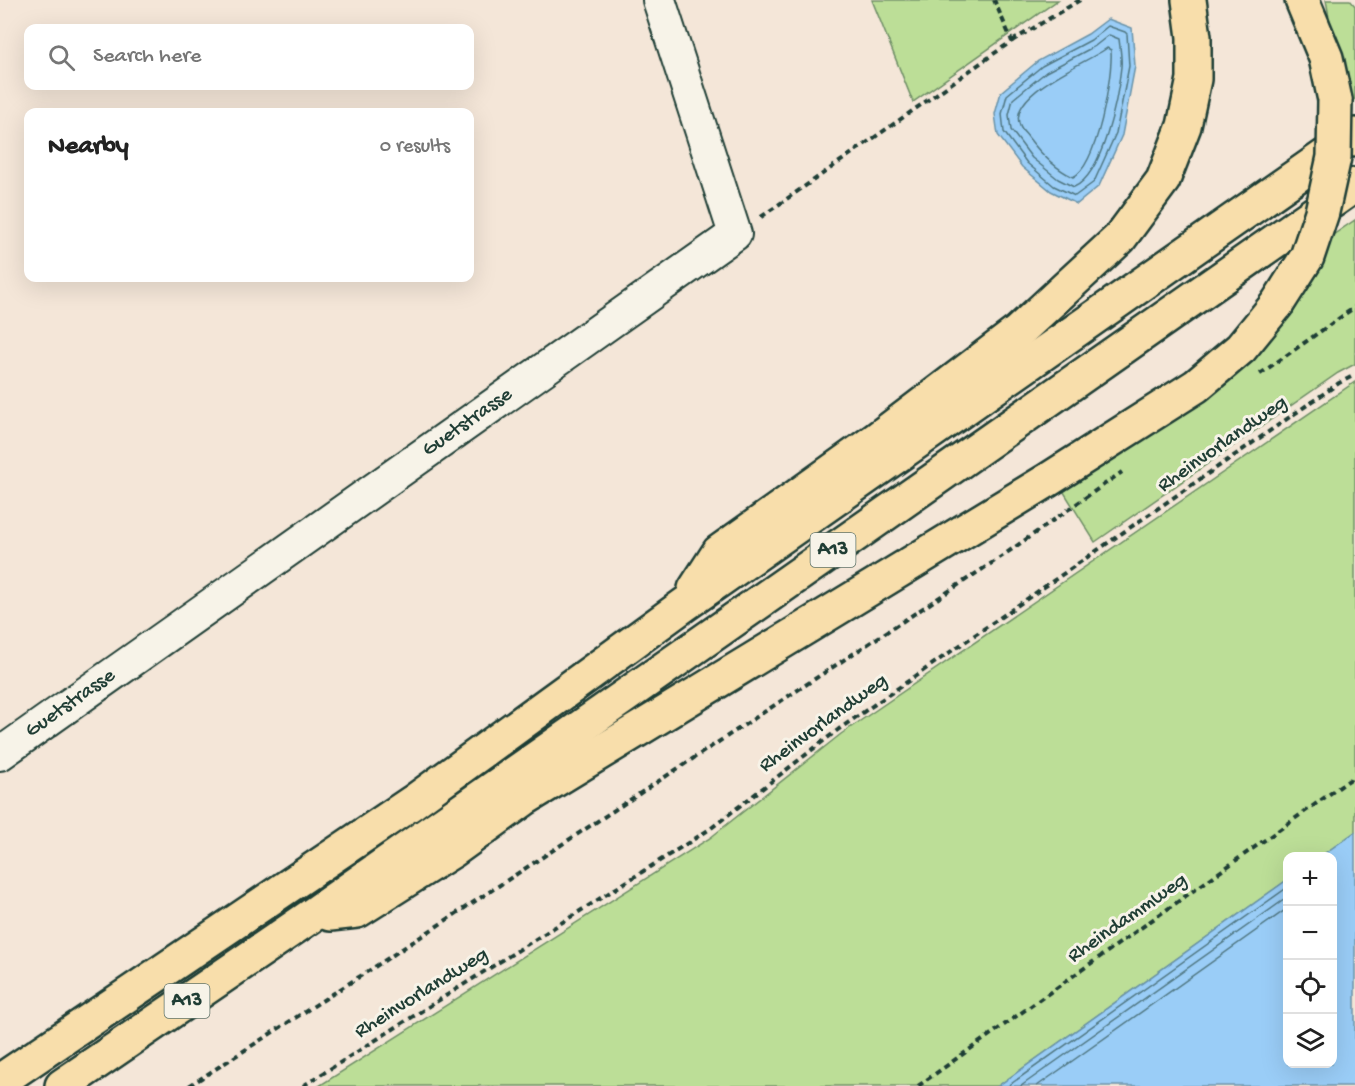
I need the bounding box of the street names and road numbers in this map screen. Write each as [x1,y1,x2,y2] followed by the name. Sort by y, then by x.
[418,382,519,463] street label: Guetstrasse
[1153,391,1293,499] street label: Rheinvorlandweg
[810,533,856,567] road number: A13
[21,663,122,744] street label: Guetstrasse
[755,669,893,779] street label: Rheinvorlandweg
[1063,868,1193,970] street label: Rheindammweg
[351,943,493,1045] street label: Rheinvorlandweg
[164,984,210,1018] road number: A13

